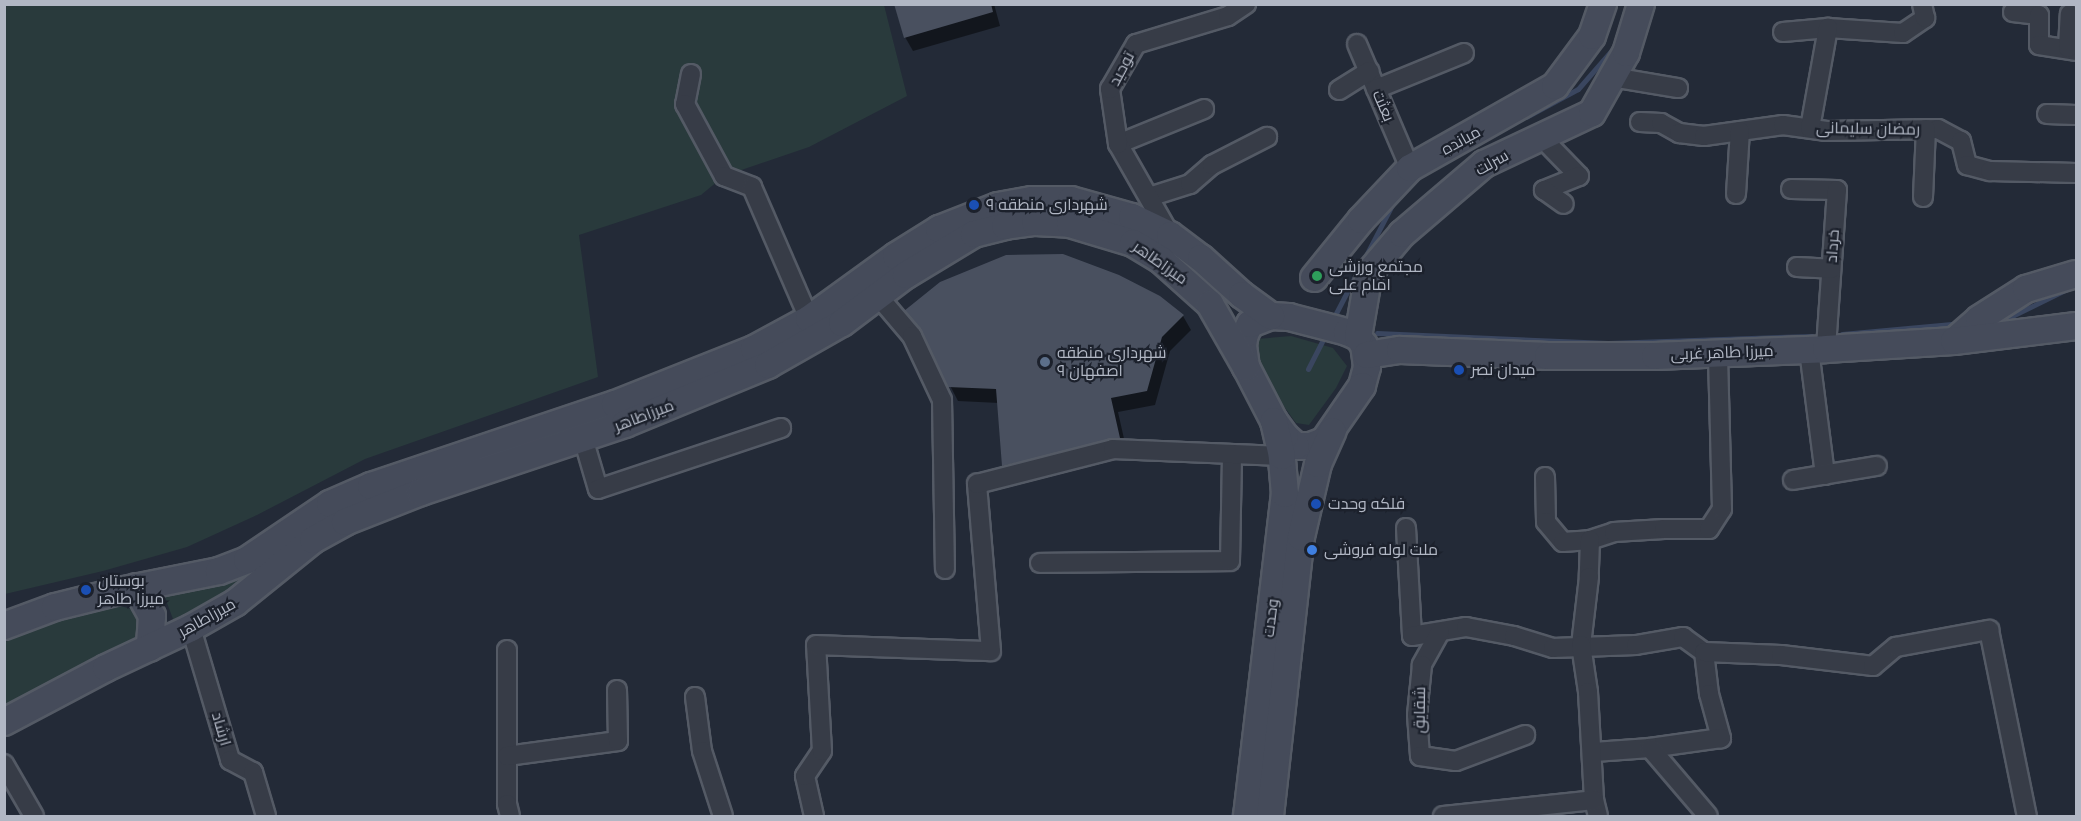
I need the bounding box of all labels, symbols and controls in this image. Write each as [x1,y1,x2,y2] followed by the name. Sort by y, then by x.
[1105,49,1139,89] street label: توحید
[1368,87,1398,125] street label: بعثت
[1816,118,1920,140] street label: رمضان سلیمانی
[1438,122,1484,160] street label: میانده
[1472,146,1512,180] street label: سرلت
[986,195,1108,215] place label: شهرداری منطقه ۹
[967,198,981,212] marker: شهرداری منطقه ۹
[1822,229,1844,263] street label: خرداد
[1129,237,1191,289] street label: میرزاطاهر
[1329,257,1423,295] place label: مجتمع ورزشی امام علی
[1310,269,1324,283] marker: مجتمع ورزشی امام علی
[1670,342,1774,364] street label: میرزا طاهر غربی
[1057,343,1167,381] place label: شهرداری منطقه ۹ اصفهان
[1038,355,1052,369] marker: شهرداری منطقه ۹ اصفهان
[1471,360,1536,380] place label: میدان نصر
[1452,363,1466,377] marker: میدان نصر
[611,396,677,436] street label: میرزاطاهر
[1328,494,1405,514] place label: فلکه وحدت
[1309,497,1323,511] marker: فلکه وحدت
[1324,540,1438,560] place label: ملت لوله فروشی
[1305,543,1319,557] marker: ملت لوله فروشی
[98,571,164,609] place label: بوستان میرزا طاهر
[79,583,93,597] marker: بوستان میرزا طاهر
[175,594,239,642] street label: میرزاطاهر
[1259,598,1283,638] street label: وحدت
[1410,686,1430,734] street label: شقایق
[207,710,235,748] street label: ارشاد

